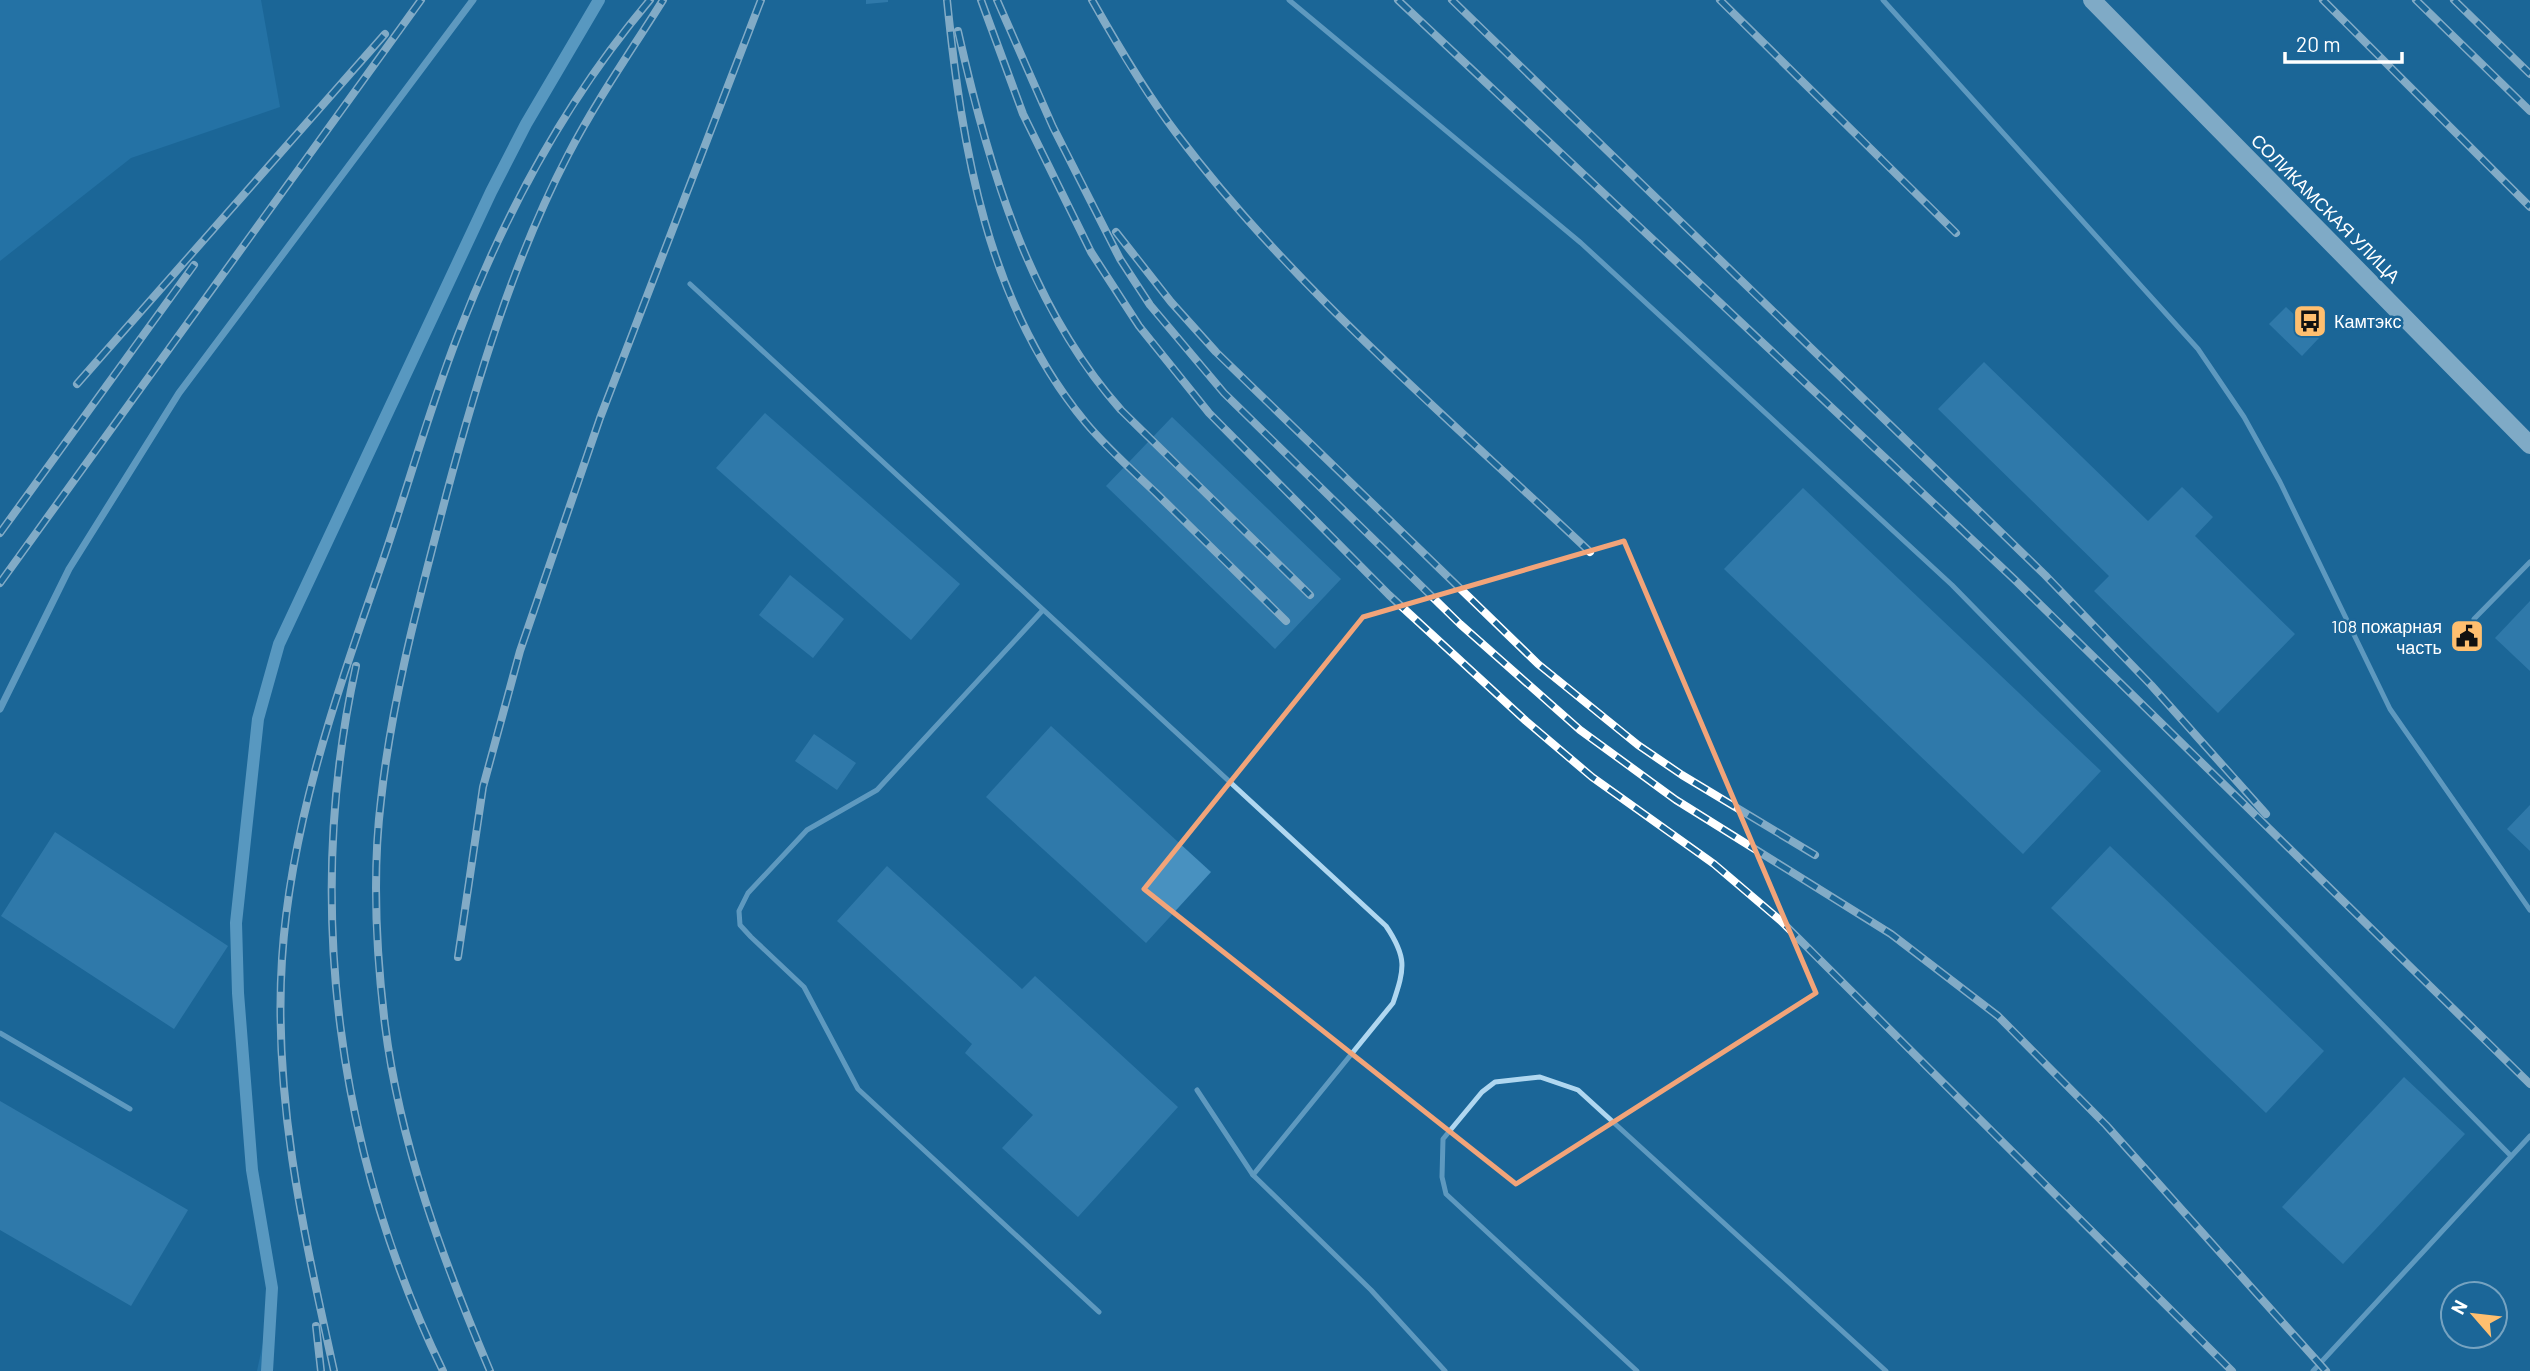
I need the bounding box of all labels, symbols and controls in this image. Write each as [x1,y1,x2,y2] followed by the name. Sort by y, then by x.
[2285,21,2402,65] scale bar
[2296,31,2341,56] text: 20 m
[2247,129,2405,287] street label: СОЛИКАМСКАЯ УЛИЦА
[2291,302,2329,340] bus stop icon: Камтэкс
[2334,310,2401,332] place label: Камтэкс
[2331,615,2442,658] place label: 108 пожарная часть
[2448,617,2486,655] public building icon: 108 пожарная часть
[2439,1280,2509,1350] north arrow
[2445,1296,2472,1318] text: N

